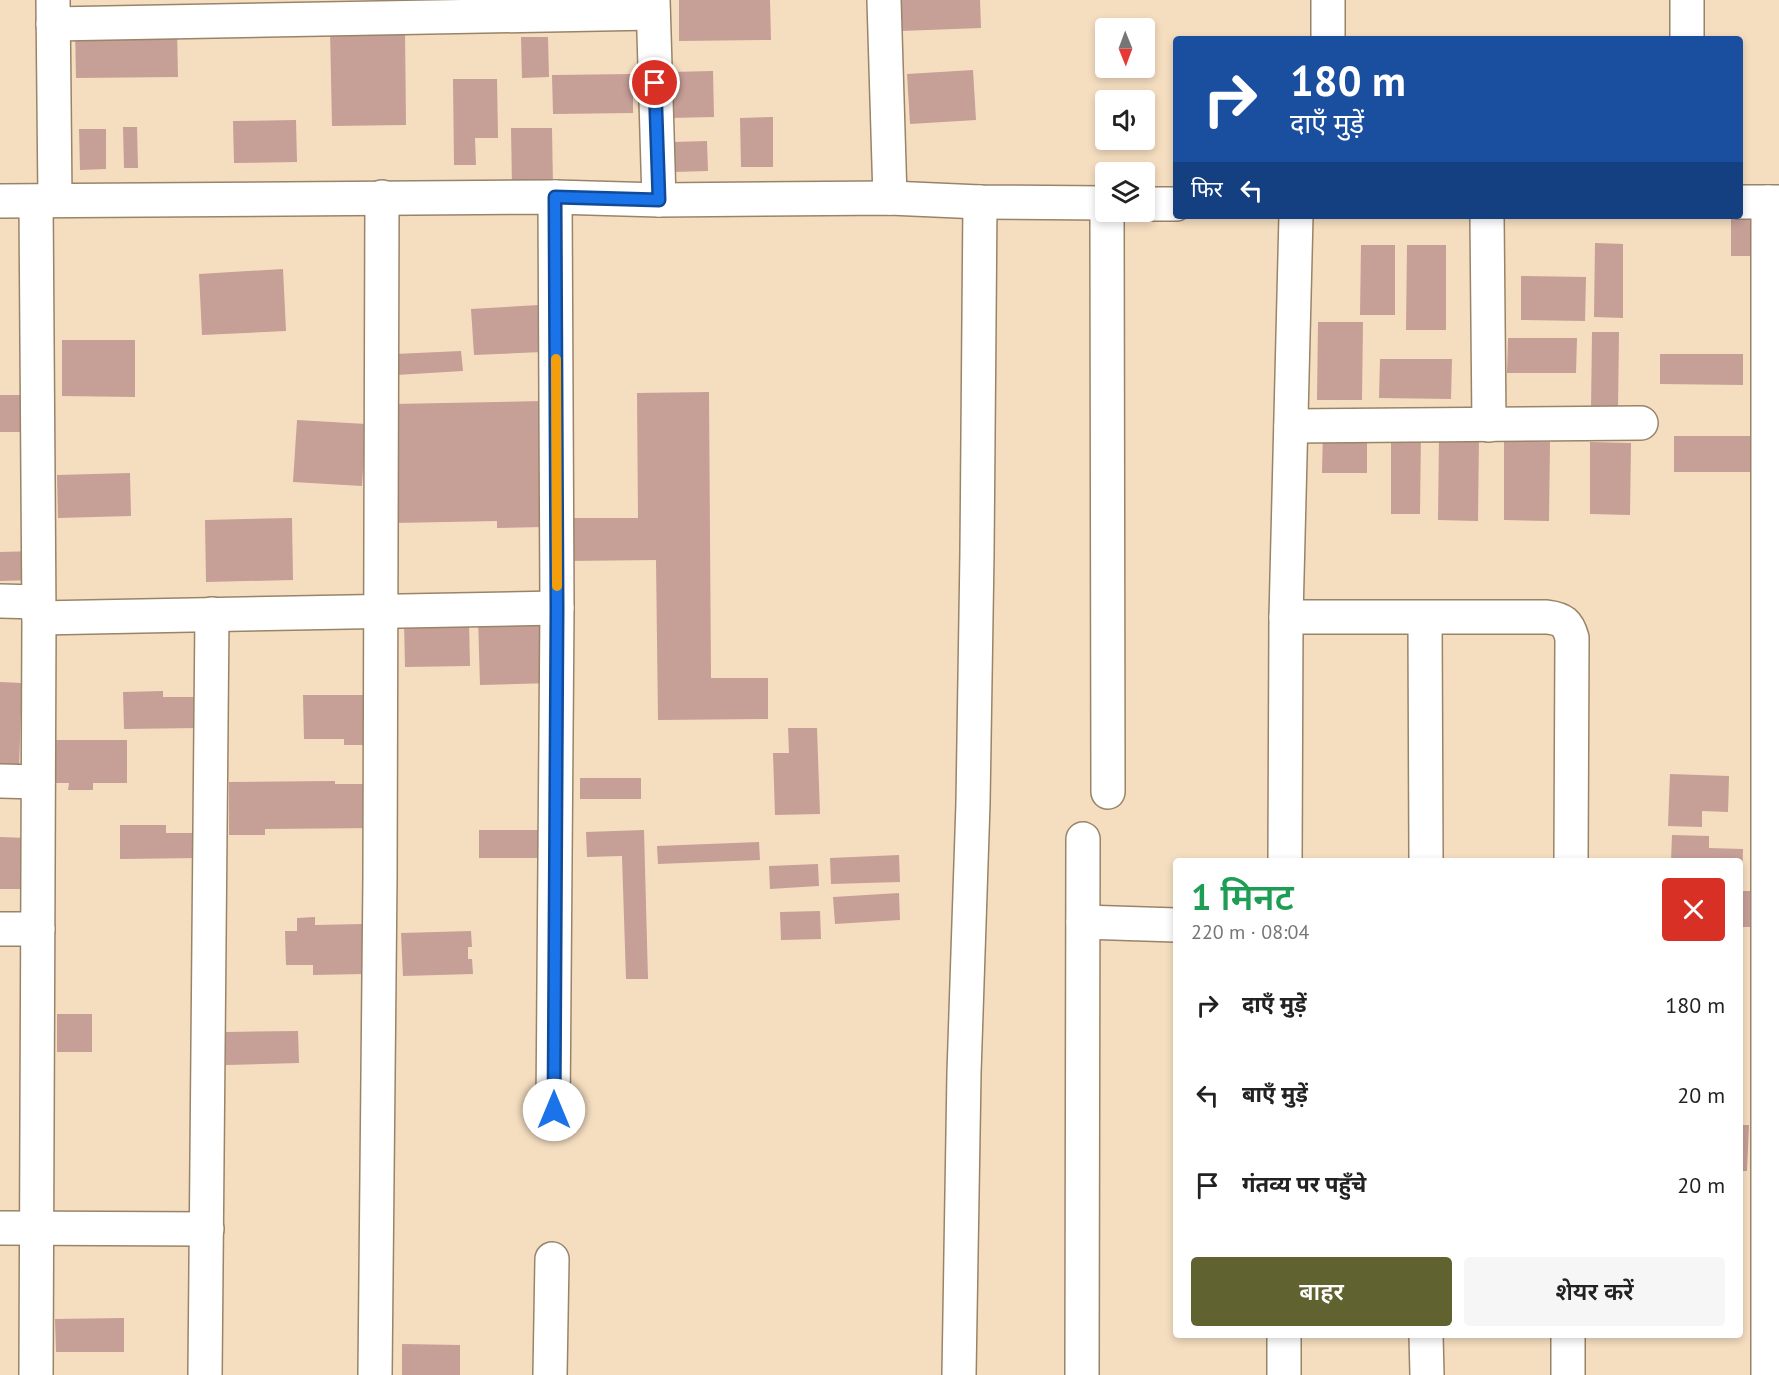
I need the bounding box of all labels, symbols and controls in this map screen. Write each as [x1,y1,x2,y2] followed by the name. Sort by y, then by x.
[1095,18,1155,78] north arrow
[1095,18,1155,222] map controls
[1290,53,1406,108] text: 180 m
[629,57,680,108] pin
[1191,60,1269,138] icon: right
[638,66,671,99] icon: arrive
[1095,90,1155,150] button: sound
[1290,106,1364,140] text: दाएँ मुड़ें
[1095,162,1155,222] button: layers
[1235,174,1268,207] icon: left
[1191,175,1223,203] text: फिर
[1191,873,1294,920] text: 1 मिनट
[1662,878,1725,941] button: close
[1191,919,1309,945] text: 220 m · 08:04
[1191,989,1224,1022] icon: right
[1242,990,1307,1018] text: दाएँ मुड़ें
[1665,991,1725,1019] text: 180 m
[522,1078,586,1142] position arrow
[1191,1079,1224,1112] icon: left
[1242,1080,1308,1108] text: बाएँ मुड़ें
[1677,1081,1725,1109] text: 20 m
[1191,1169,1224,1202] icon: arrive
[1242,1170,1366,1198] text: गंतव्य पर पहुँचे
[1677,1171,1725,1199] text: 20 m
[1191,1257,1452,1326] button: बाहर
[1464,1257,1725,1326] button: शेयर करें

